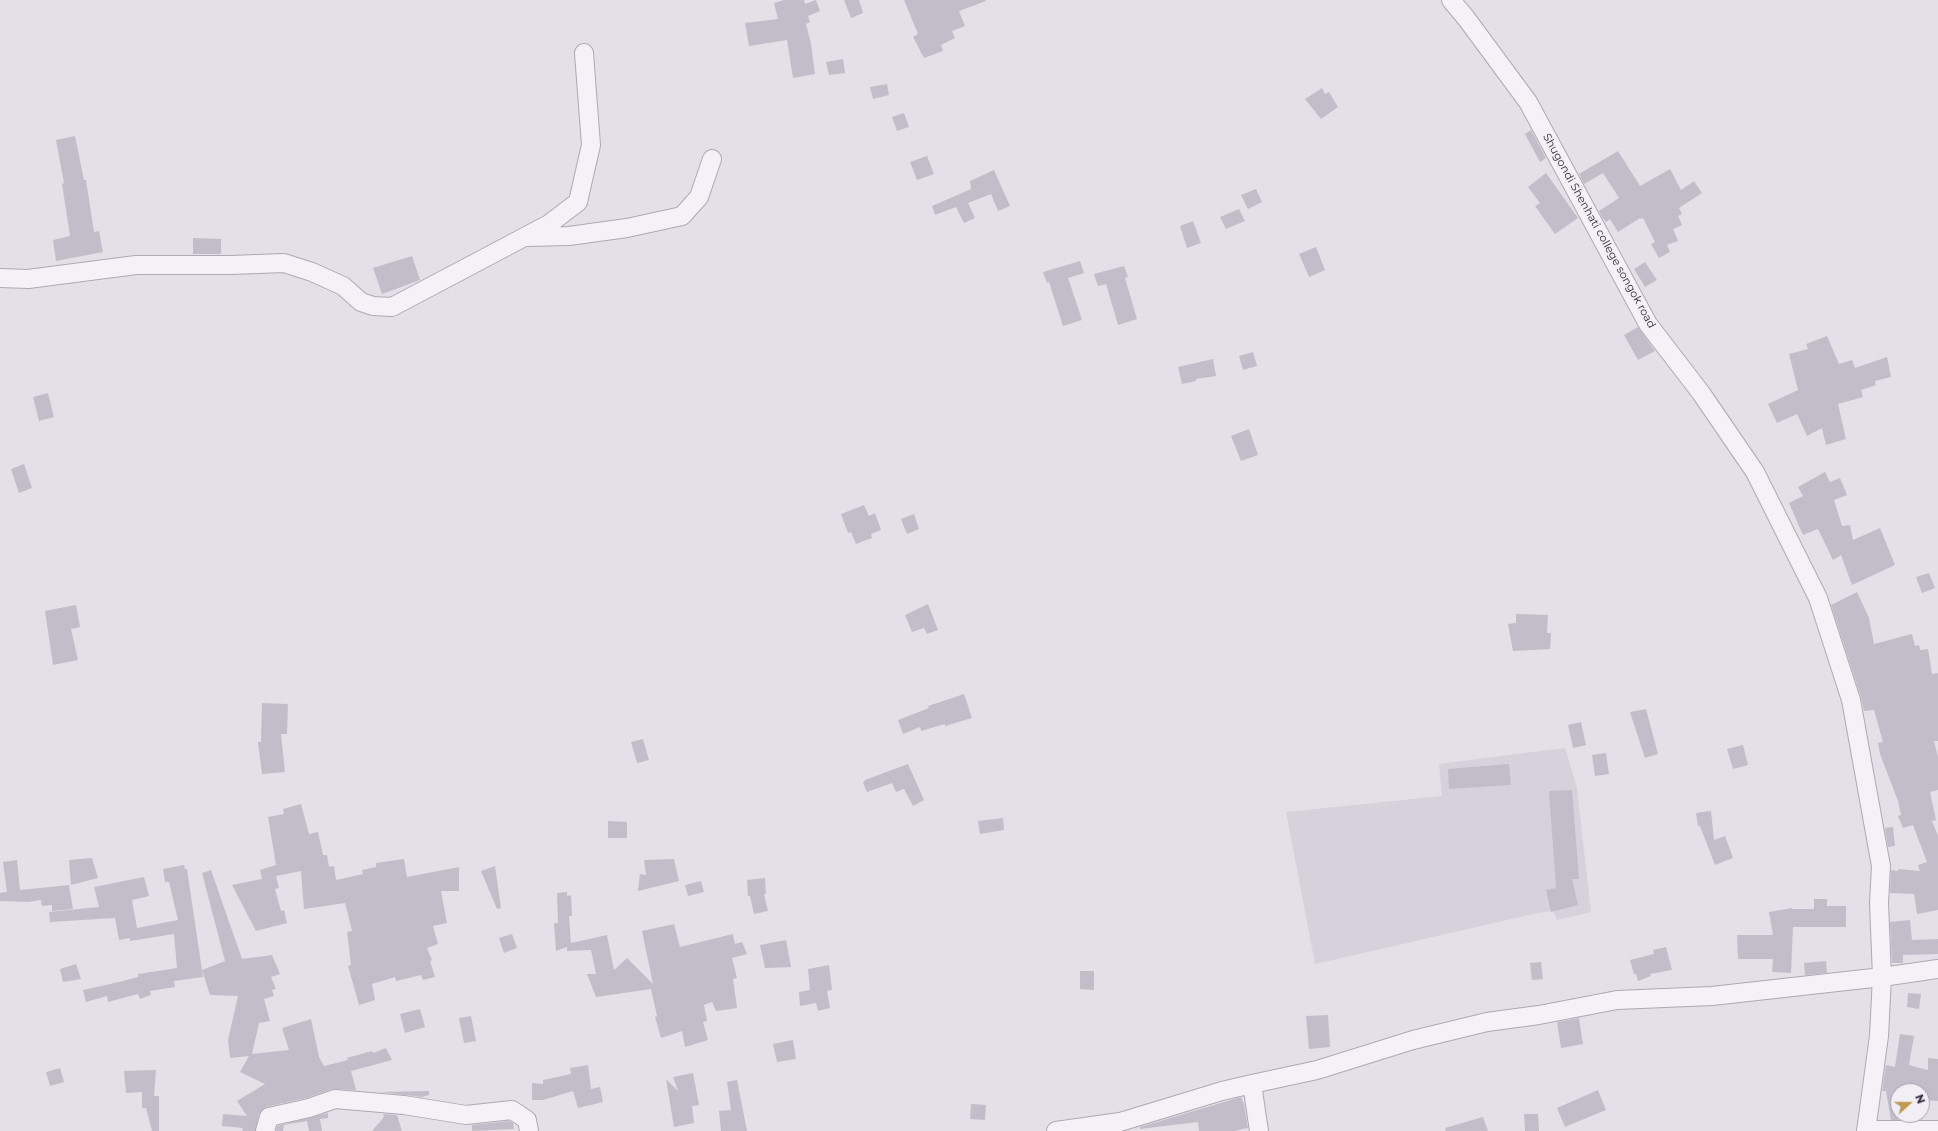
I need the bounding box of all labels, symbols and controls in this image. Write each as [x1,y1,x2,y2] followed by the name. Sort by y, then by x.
[1540,131,1658,331] street label: Shugondi Shenhati college songok road
[1890,1083,1930,1123] north arrow
[1912,1092,1928,1106] text: N

